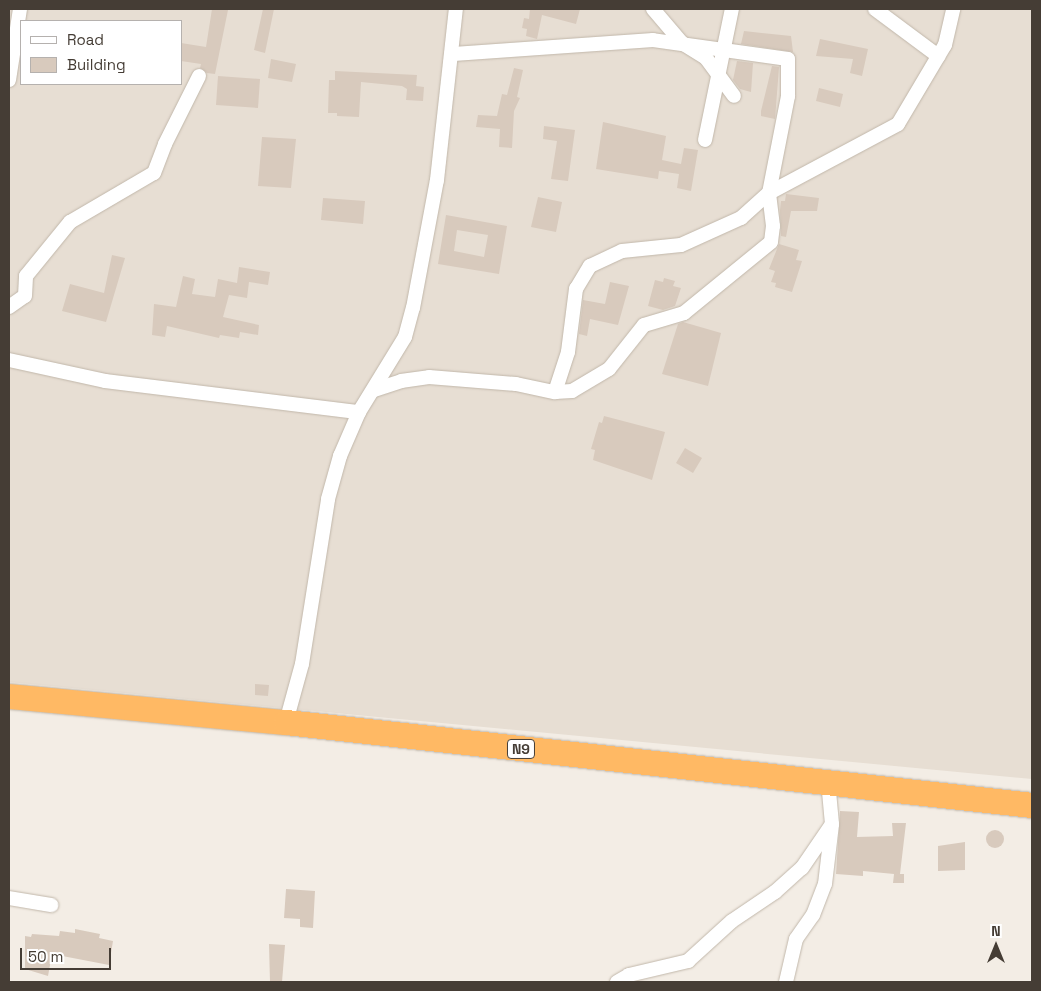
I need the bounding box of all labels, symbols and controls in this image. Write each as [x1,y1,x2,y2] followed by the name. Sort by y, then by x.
[20,20,182,85] legend
[67,30,104,49] text: Road
[67,55,126,74] text: Building
[506,738,536,761] road number: N9
[971,921,1021,971] north arrow
[991,922,1001,940] text: N
[22,938,114,970] scale bar
[28,947,63,966] text: 50 m

